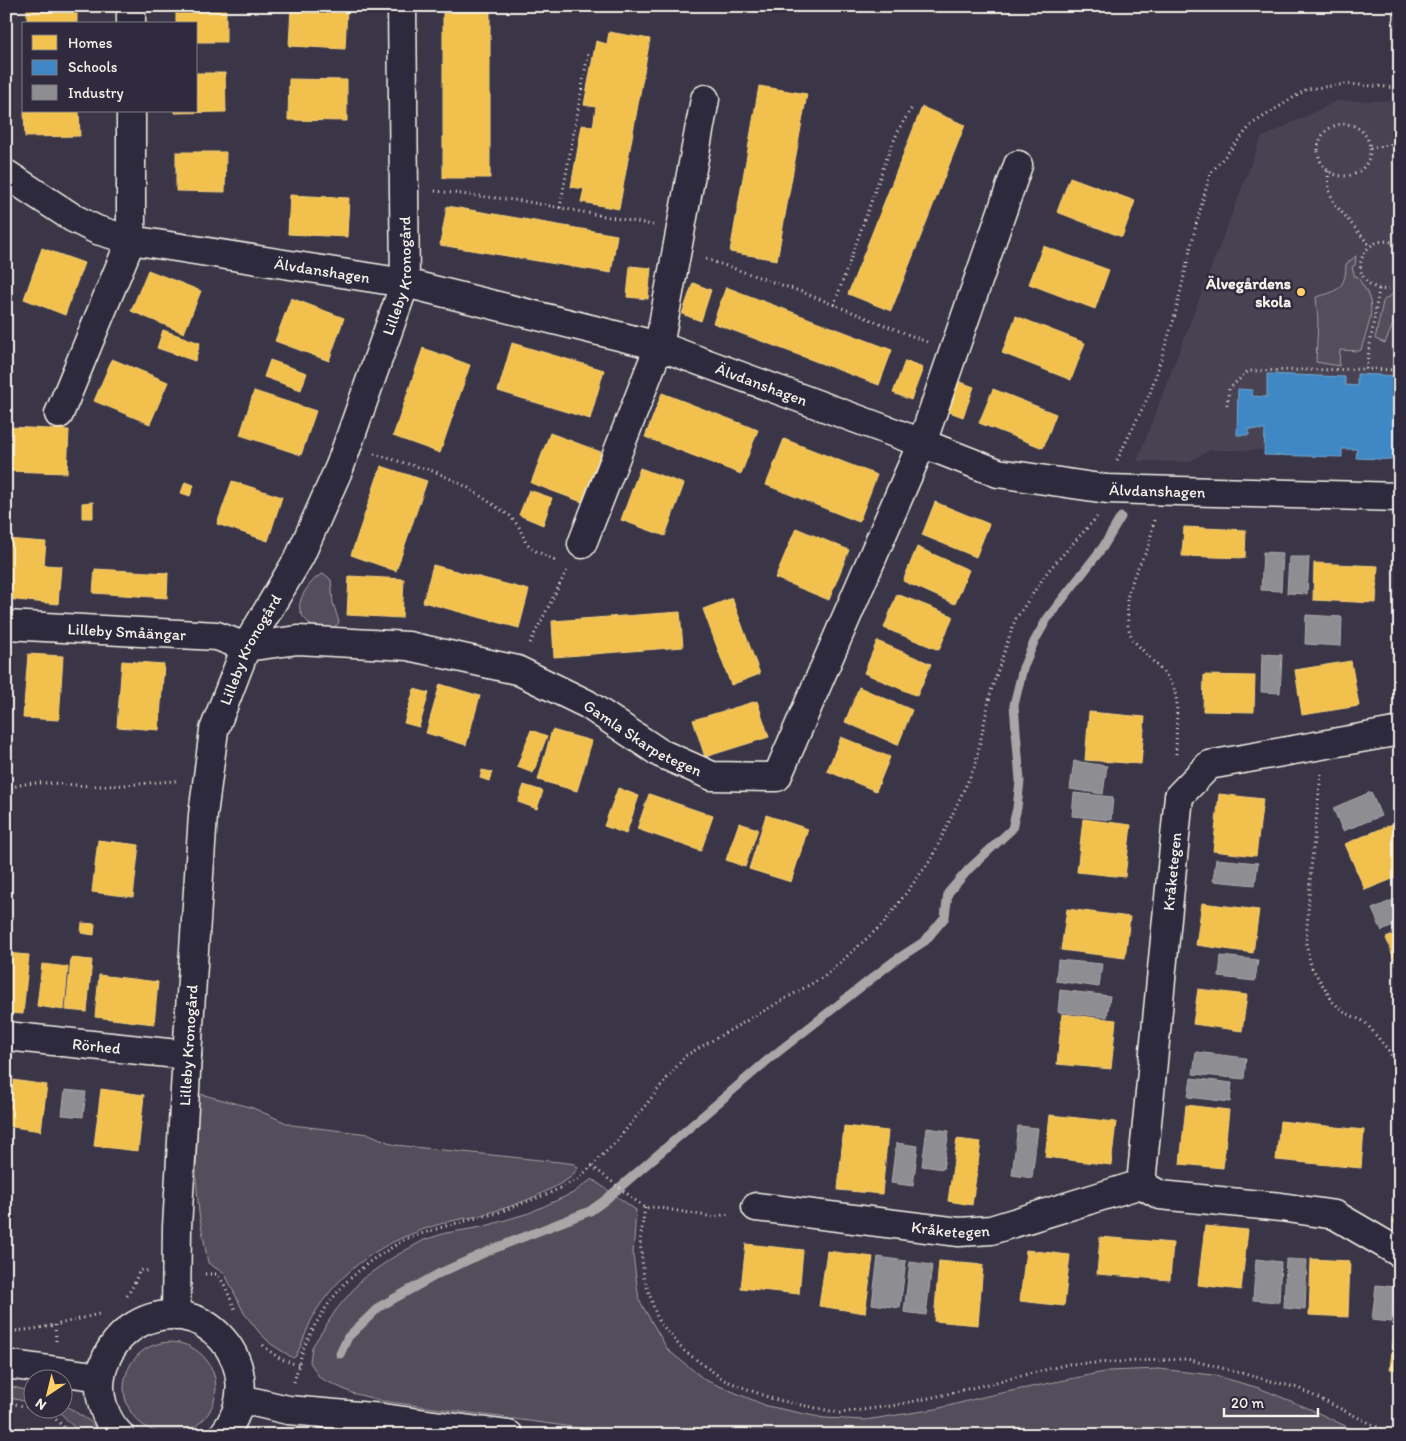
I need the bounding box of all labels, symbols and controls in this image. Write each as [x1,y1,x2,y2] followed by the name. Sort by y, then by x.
[22,22,198,112] legend
[68,34,113,52] text: Homes
[68,58,118,76] text: Schools
[68,84,124,102] text: Industry
[378,216,416,338] street label: Lilleby Kronogård
[273,254,372,287] street label: Älvdanshagen
[1205,274,1291,311] place label: Älvegårdens skola
[1295,286,1307,298] marker: Älvegårdens skola
[713,359,810,410] street label: Älvdanshagen
[1109,480,1206,502] street label: Älvdanshagen
[216,590,285,708] street label: Lilleby Kronogård
[67,619,187,644] street label: Lilleby Småängar
[580,696,705,781] street label: Gamla Skarpetegen
[1159,831,1185,912] street label: Kråketegen
[175,984,202,1106] street label: Lilleby Kronogård
[71,1034,122,1058] street label: Rörhed
[910,1217,991,1242] street label: Kråketegen
[22,1368,72,1418] north arrow
[1224,1386,1317,1418] scale bar
[1231,1394,1265,1412] text: 20 m
[32,1395,50,1414] text: N

